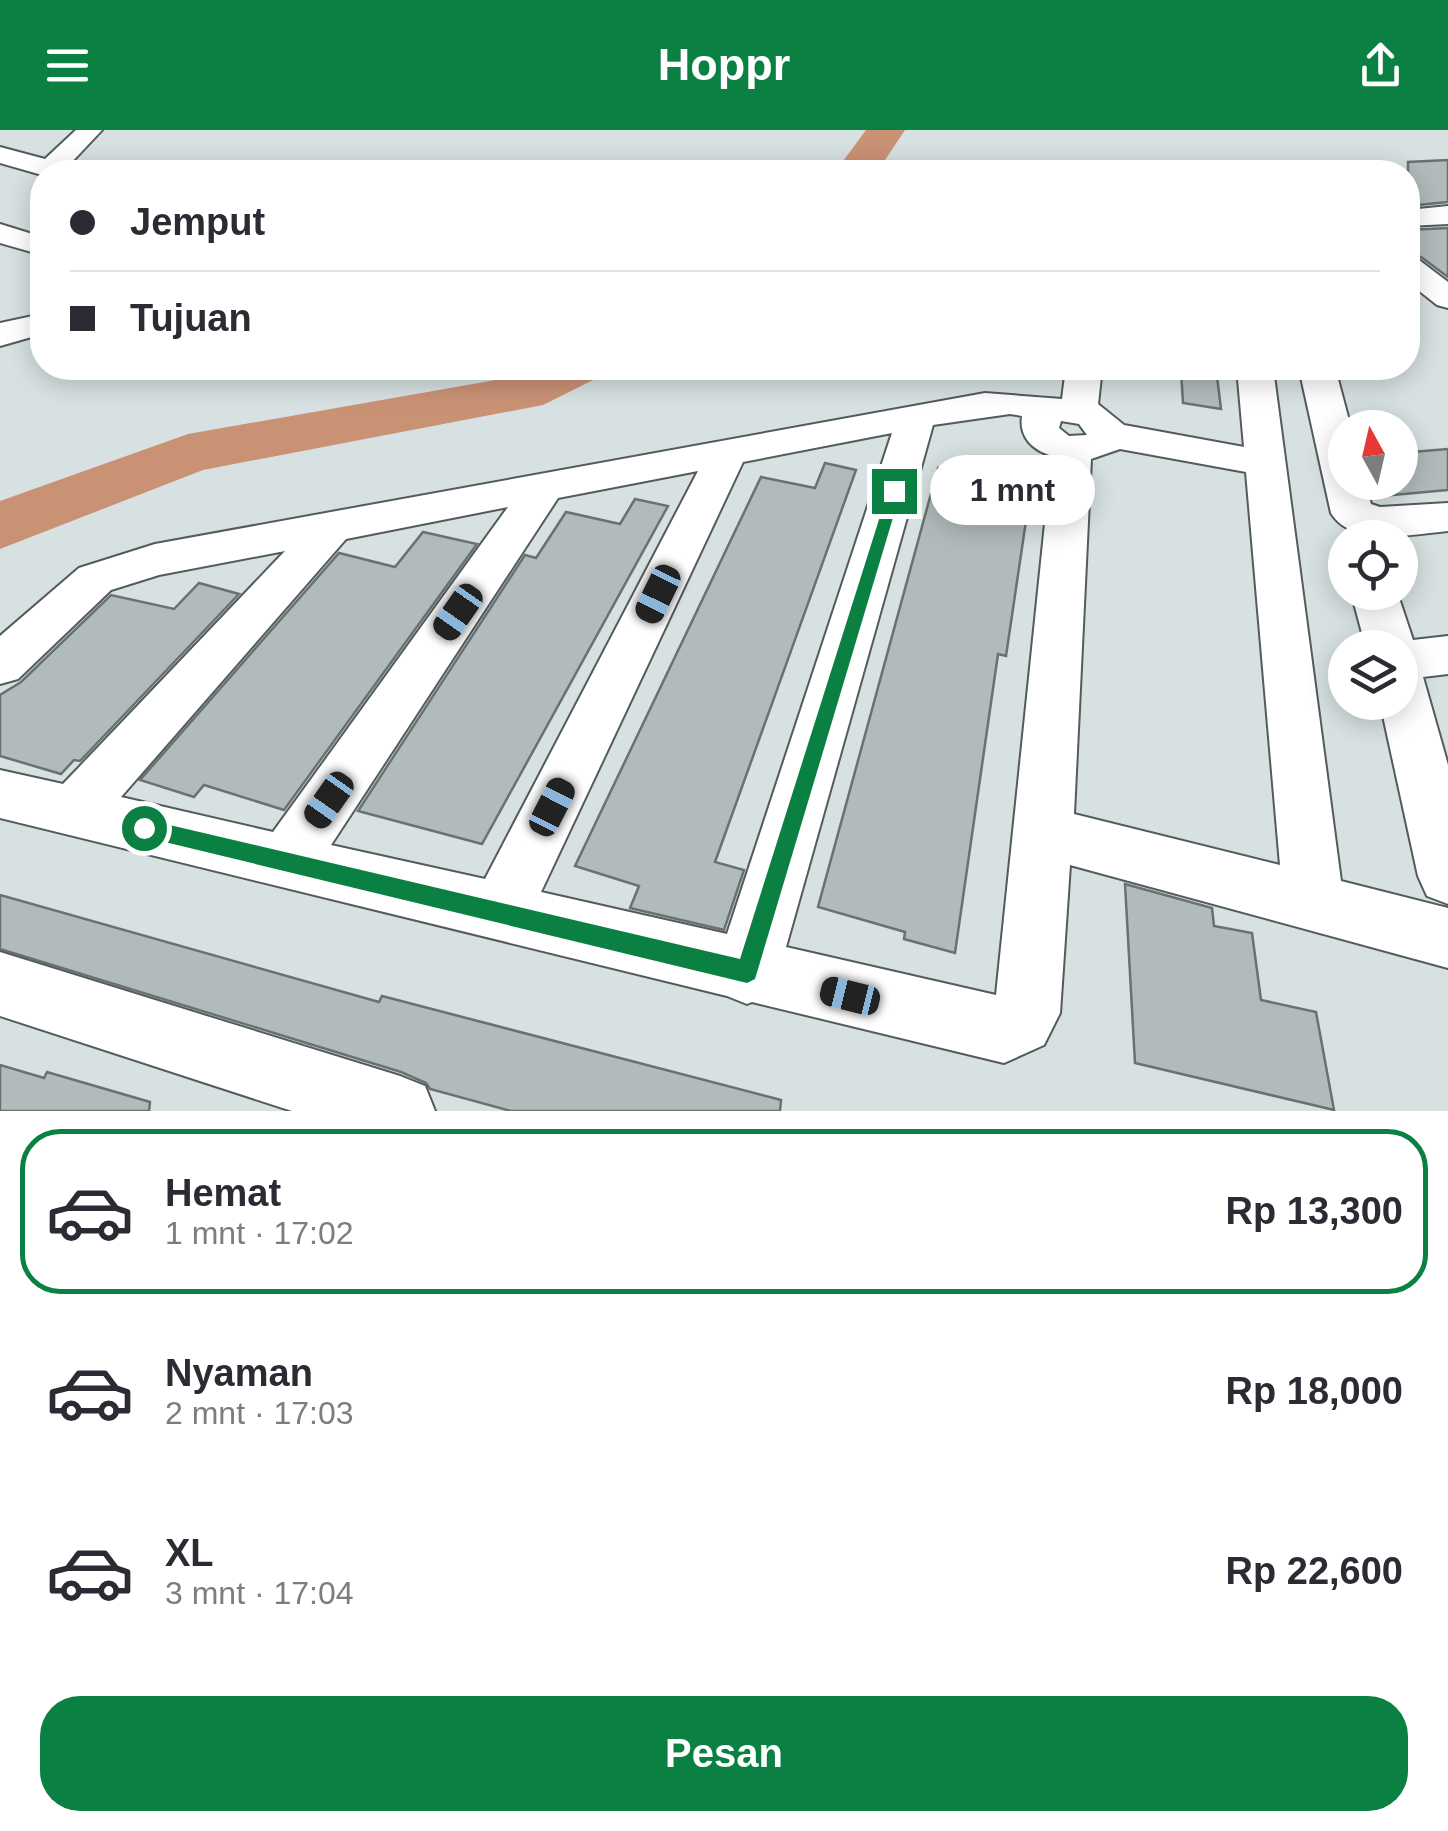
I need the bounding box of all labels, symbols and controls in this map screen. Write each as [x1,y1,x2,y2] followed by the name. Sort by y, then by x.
[40,38,95,93] icon: menu
[1353,38,1408,93] icon: share
[658,39,790,90] text: Hoppr
[130,201,265,243] text: Jemput
[130,297,252,339] text: Tujuan
[1328,410,1418,500] north arrow
[1328,410,1418,720] map controls
[929,456,1094,526] callout: 1 mnt
[872,469,917,514] route end
[970,472,1055,508] text: 1 mnt
[1328,520,1418,610] button: locate
[631,560,685,628] car
[429,579,487,645] car
[1328,630,1418,720] button: layers
[300,767,358,833] car
[525,773,579,841] car
[122,806,167,851] route start
[817,974,883,1018] car
[45,1167,135,1257] icon: car
[165,1172,281,1214] text: Hemat
[1226,1190,1403,1232] text: Rp 13,300
[165,1215,354,1251] text: 1 mnt · 17:02
[45,1347,135,1437] icon: car
[165,1352,313,1394] text: Nyaman
[1226,1370,1403,1412] text: Rp 18,000
[165,1395,354,1431] text: 2 mnt · 17:03
[45,1527,135,1617] icon: car
[165,1532,214,1574] text: XL
[1226,1550,1403,1592] text: Rp 22,600
[165,1575,354,1611] text: 3 mnt · 17:04
[40,1696,1408,1811] button: Pesan

